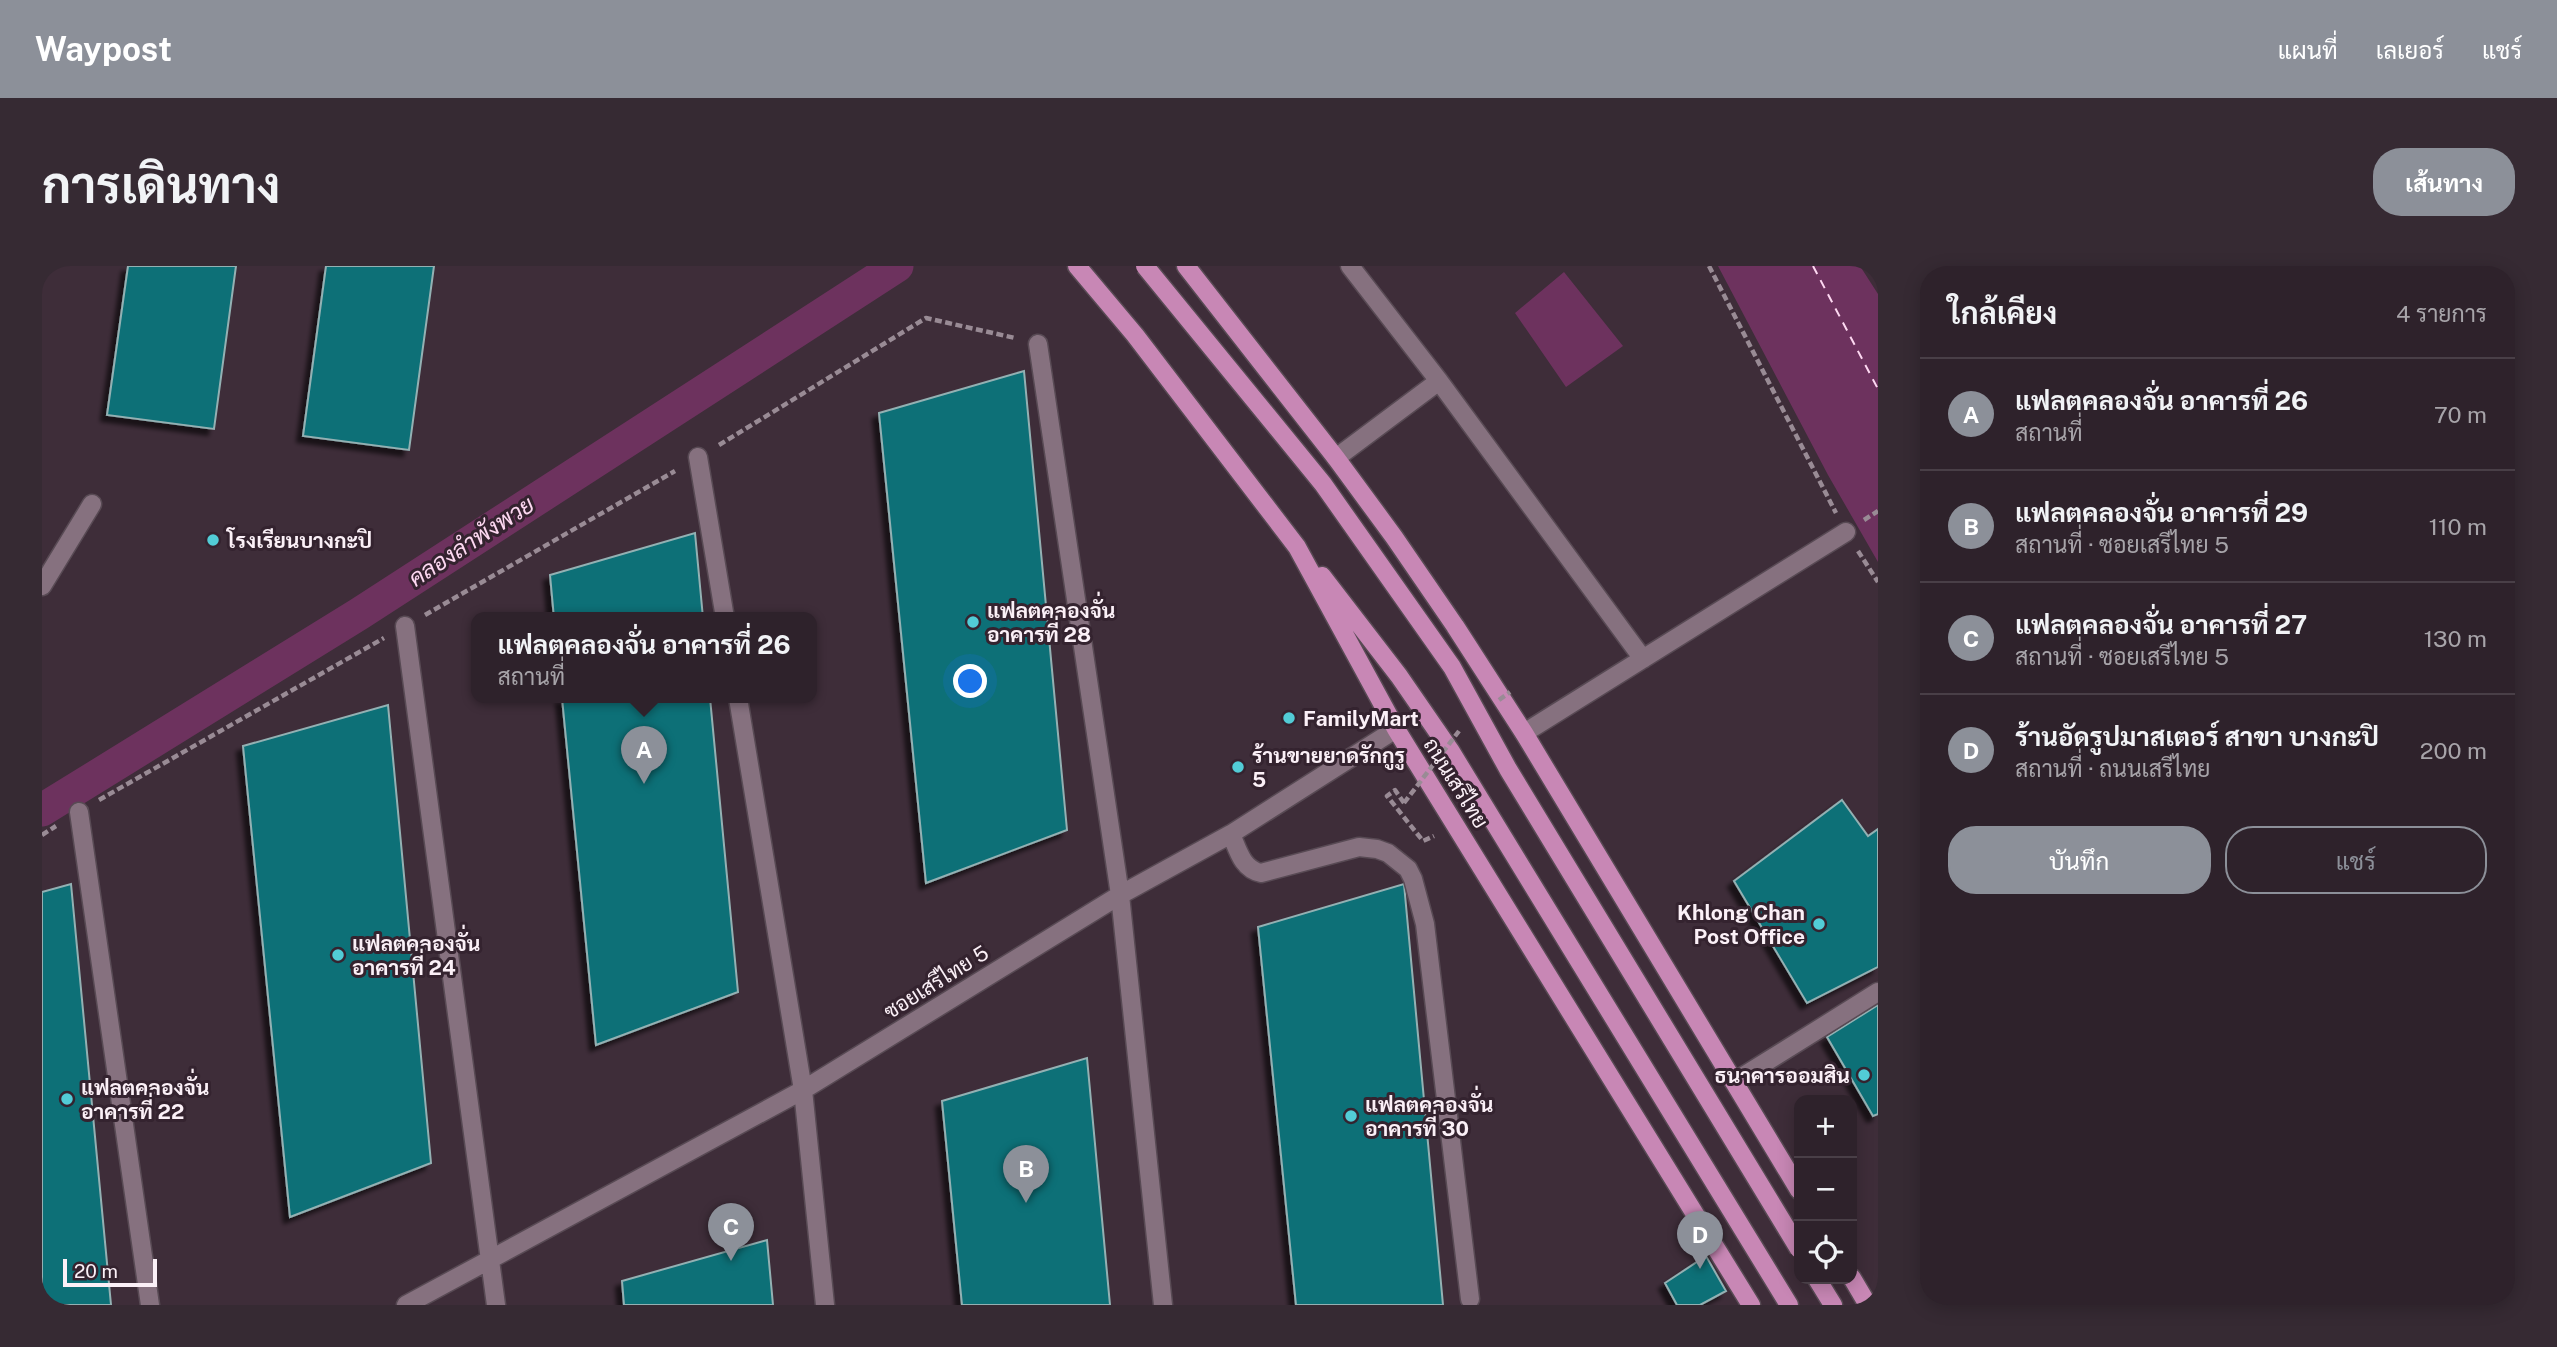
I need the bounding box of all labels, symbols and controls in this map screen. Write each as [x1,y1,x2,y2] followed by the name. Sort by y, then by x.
[35,30,172,68] text: Waypost
[2278,36,2338,64] text: แผนที่
[2376,36,2444,64] text: เลเยอร์
[2482,36,2522,64] text: แชร์
[2373,148,2515,216] button: เส้นทาง
[42,156,280,214] text: การเดินทาง
[1948,295,2057,331] text: ใกล้เคียง
[2396,300,2487,327] text: 4 รายการ
[2015,385,2308,416] text: แฟลตคลองจั่น อาคารที่ 26
[1963,401,1979,428] text: A
[2434,401,2487,428] text: 70 m
[2015,419,2083,446] text: สถานที่
[403,490,539,592] water label: คลองลำพังพวย
[2015,497,2308,528] text: แฟลตคลองจั่น อาคารที่ 29
[1963,513,1979,540] text: B
[2429,513,2487,540] text: 110 m
[225,527,372,553] place label: โรงเรียนบางกะปิ
[2015,531,2229,558] text: สถานที่ · ซอยเสรีไทย 5
[205,532,221,548] marker: โรงเรียนบางกะปิ
[987,591,1115,647] place label: แฟลตคลองจั่น อาคารที่ 28
[2015,609,2307,640] text: แฟลตคลองจั่น อาคารที่ 27
[471,612,817,703] popup
[965,614,981,630] marker: แฟลตคลองจั่น อาคารที่ 28
[1963,625,1979,652] text: C
[2424,625,2487,652] text: 130 m
[497,629,791,660] text: แฟลตคลองจั่น อาคารที่ 26
[2015,643,2229,670] text: สถานที่ · ซอยเสรีไทย 5
[497,663,565,690] text: สถานที่
[953,664,987,698] your location
[1303,706,1419,731] place label: FamilyMart
[1281,710,1297,726] marker: FamilyMart
[2015,721,2379,752] text: ร้านอัดรูปมาสเตอร์ สาขา บางกะปิ
[621,726,667,784] pin: A
[1418,733,1494,833] street label: ถนนเสรีไทย
[1963,737,1979,764] text: D
[2420,737,2487,764] text: 200 m
[1252,743,1405,792] place label: ร้านขายยาดรักกูรู 5
[2015,755,2210,782] text: สถานที่ · ถนนเสรีไทย
[1230,759,1246,775] marker: ร้านขายยาดรักกูรู 5
[1948,826,2211,894] button: บันทึก
[2225,826,2487,894] button: แชร์
[1677,900,1805,949] place label: Khlong Chan Post Office
[1811,916,1827,932] marker: Khlong Chan Post Office
[352,924,480,980] place label: แฟลตคลองจั่น อาคารที่ 24
[879,940,993,1024] street label: ซอยเสรีไทย 5
[330,947,346,963] marker: แฟลตคลองจั่น อาคารที่ 24
[1714,1063,1850,1088] place label: ธนาคารออมสิน
[1856,1067,1872,1083] marker: ธนาคารออมสิน
[81,1068,209,1124] place label: แฟลตคลองจั่น อาคารที่ 22
[1365,1085,1493,1141] place label: แฟลตคลองจั่น อาคารที่ 30
[59,1091,75,1107] marker: แฟลตคลองจั่น อาคารที่ 22
[1794,1095,1857,1284] map controls
[1794,1095,1857,1158] button: +
[1343,1108,1359,1124] marker: แฟลตคลองจั่น อาคารที่ 30
[1003,1145,1049,1203] pin: B
[1794,1158,1857,1221] button: −
[708,1203,754,1261] pin: C
[1677,1211,1723,1269] pin: D
[1794,1221,1857,1284] button: locate
[63,1256,158,1288] scale bar
[74,1260,118,1282] text: 20 m

